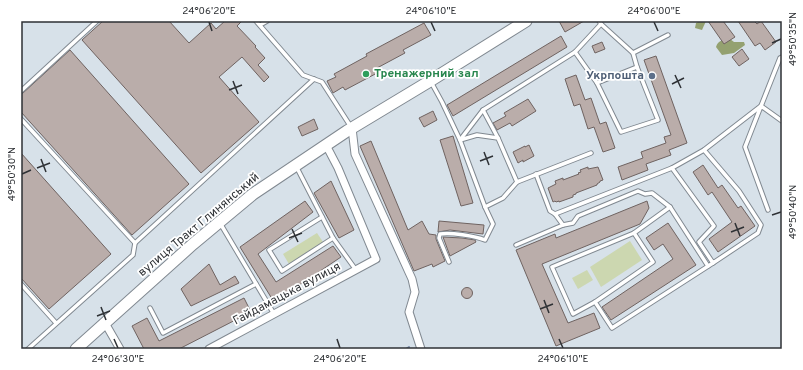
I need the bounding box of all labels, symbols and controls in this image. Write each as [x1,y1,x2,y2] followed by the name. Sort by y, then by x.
[182,5,236,18] text: 24°06'20"E
[405,5,457,18] text: 24°06'10"E
[627,5,681,18] text: 24°06'00"E
[787,12,800,66] text: 49°50'35"N
[374,66,479,82] place label: Тренажерний зал
[586,68,644,84] place label: Укрпошта
[361,69,371,79] marker: Тренажерний зал
[647,71,657,81] marker: Укрпошта
[6,147,19,201] text: 49°50'30"N
[135,169,263,281] street label: вулиця Тракт Глинянський
[787,185,800,239] text: 49°50'40"N
[230,259,344,329] street label: Гайдамацька вулиця
[91,353,145,366] text: 24°06'30"E
[313,353,367,366] text: 24°06'20"E
[537,353,589,366] text: 24°06'10"E

